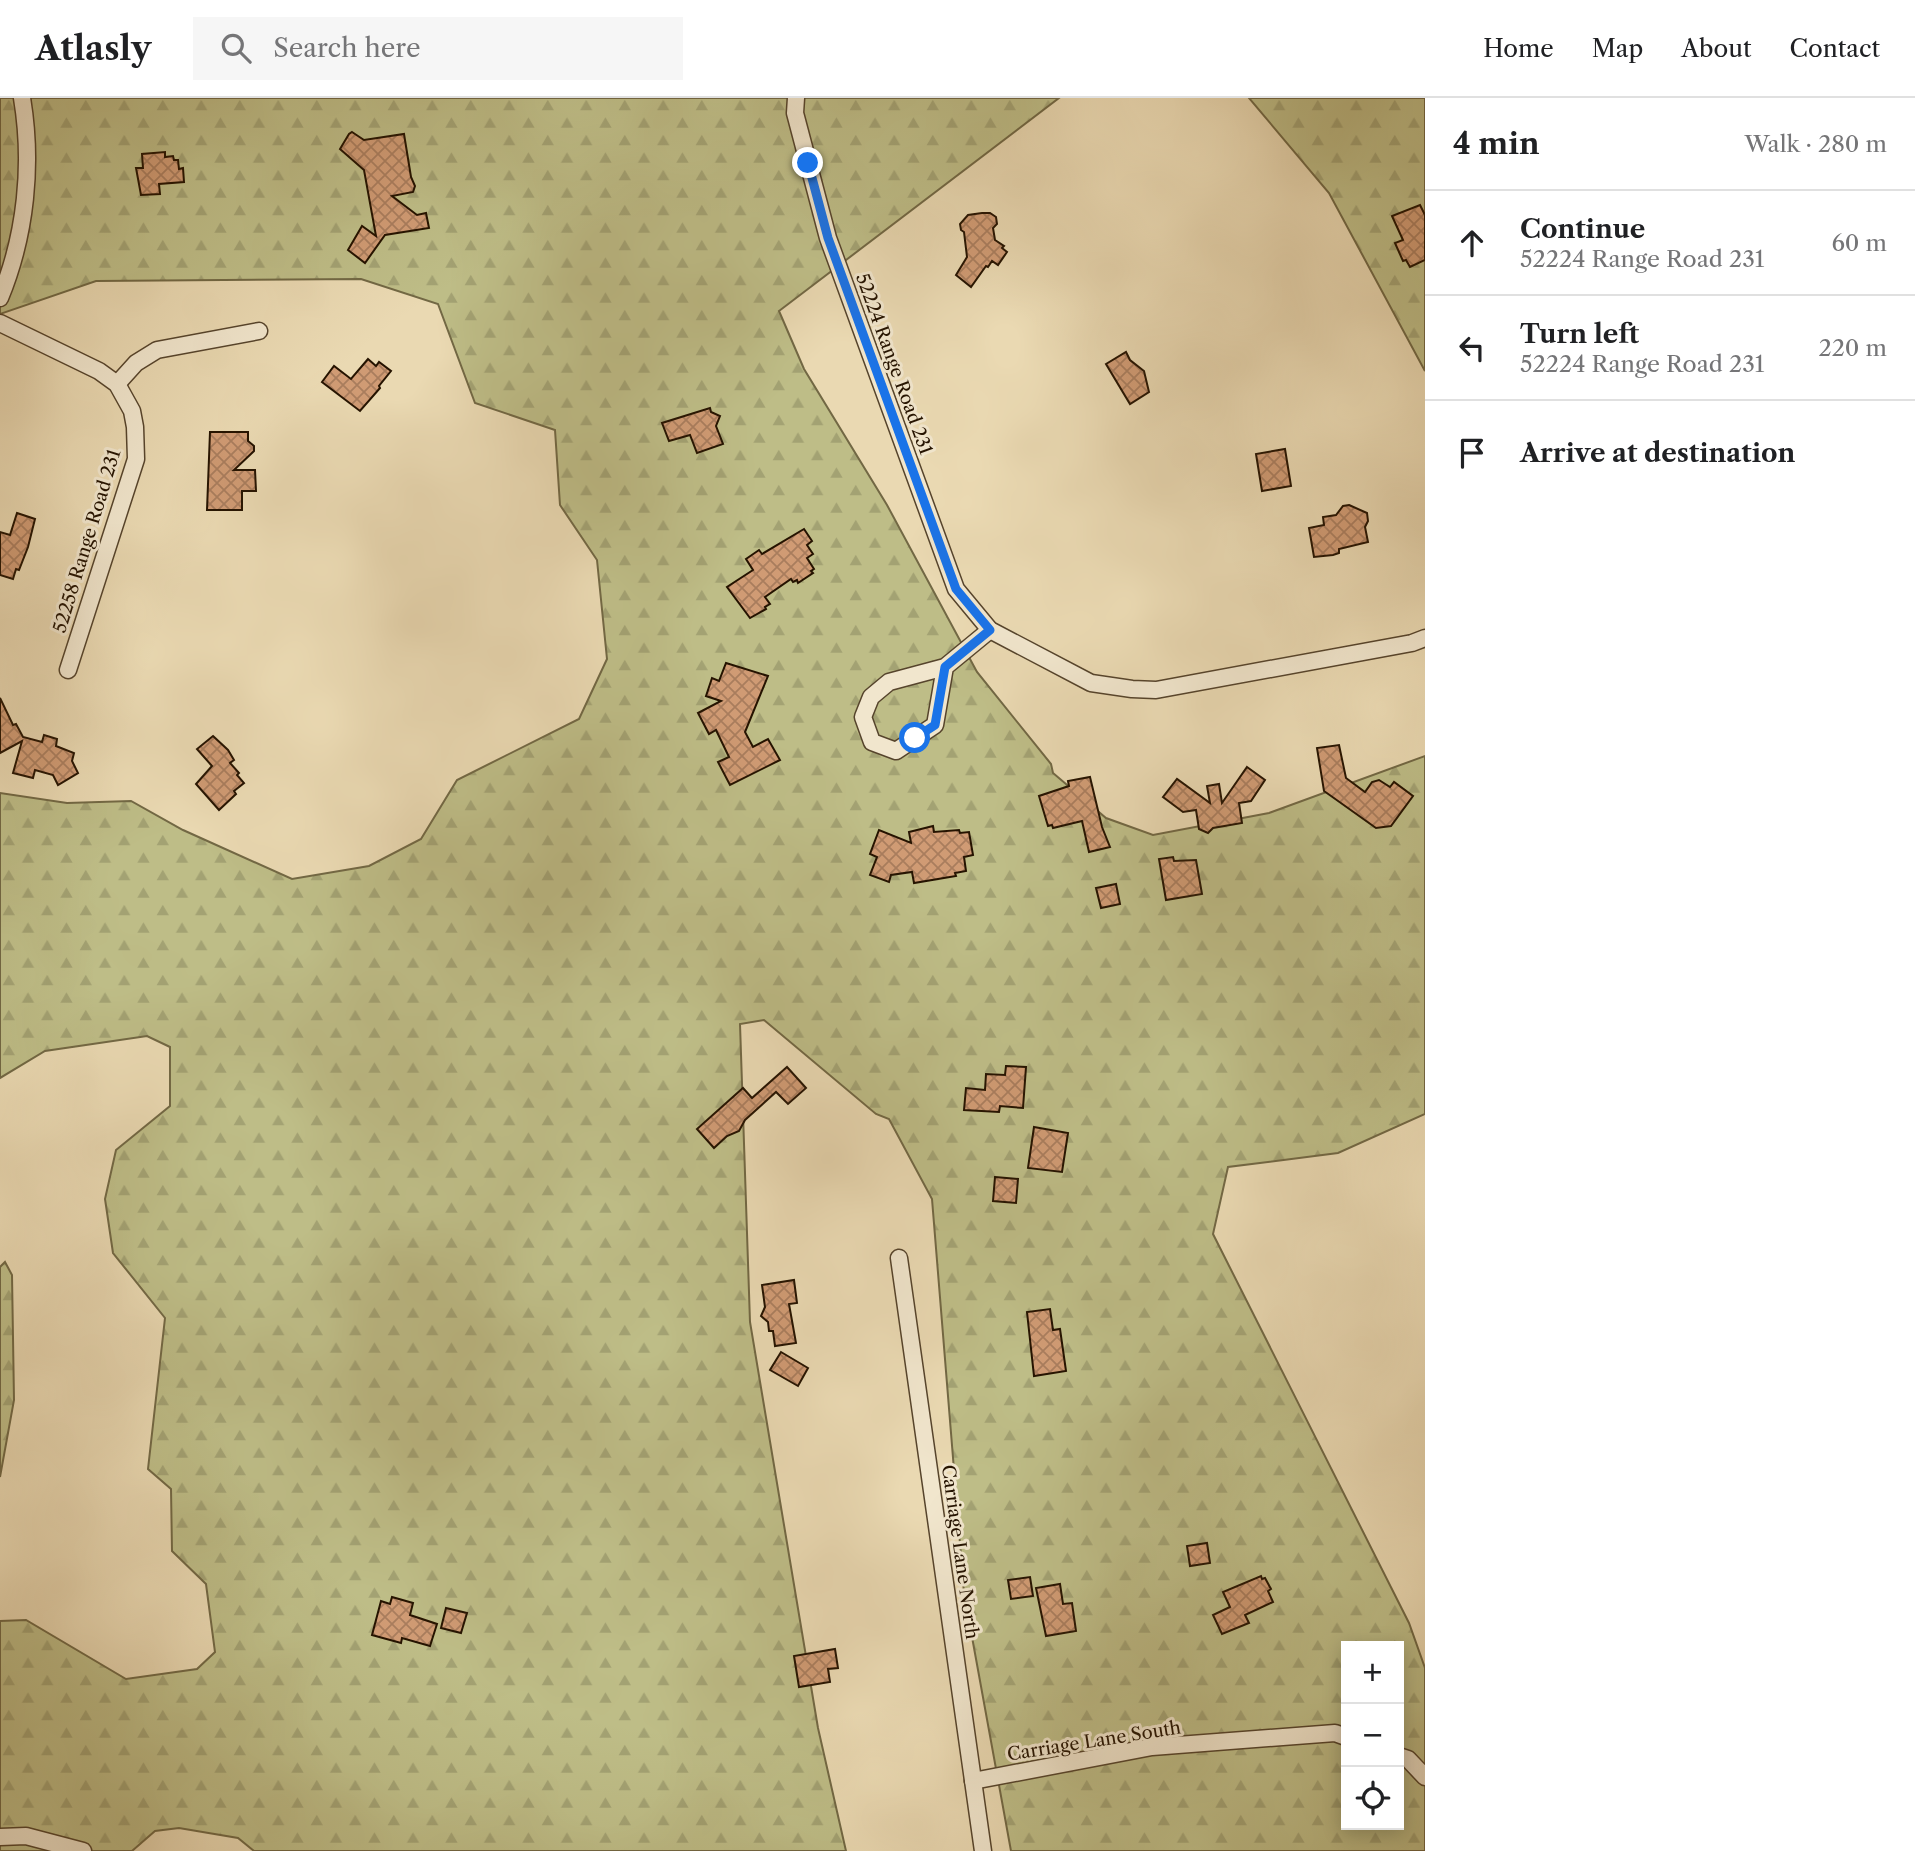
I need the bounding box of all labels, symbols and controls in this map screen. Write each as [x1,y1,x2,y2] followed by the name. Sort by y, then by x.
[193,17,683,80] search box
[35,28,151,69] text: Atlasly
[217,29,255,67] icon: search
[273,32,420,64] text: Search here
[1483,34,1554,63] text: Home
[1592,34,1643,63] text: Map
[1681,34,1752,63] text: About
[1790,34,1880,63] text: Contact
[1453,125,1539,162] text: 4 min
[1744,130,1887,158] text: Walk · 280 m
[792,147,823,178] route end
[1520,213,1645,245] text: Continue
[1453,224,1491,262] icon: ahead
[1831,229,1887,257] text: 60 m
[1520,245,1765,273] text: 52224 Range Road 231
[851,270,937,458] street label: 52224 Range Road 231
[1520,318,1639,350] text: Turn left
[1453,329,1491,367] icon: left
[1818,334,1887,362] text: 220 m
[1520,350,1765,378] text: 52224 Range Road 231
[1453,434,1491,472] icon: arrive
[1520,437,1795,469] text: Arrive at destination
[49,446,126,636] street label: 52258 Range Road 231
[899,722,930,753] route start
[937,1463,983,1641] street label: Carriage Lane North
[1341,1641,1404,1830] map controls
[1341,1641,1404,1704] button: +
[1341,1704,1404,1767] button: −
[1005,1716,1183,1766] street label: Carriage Lane South
[1341,1767,1404,1830] button: locate

